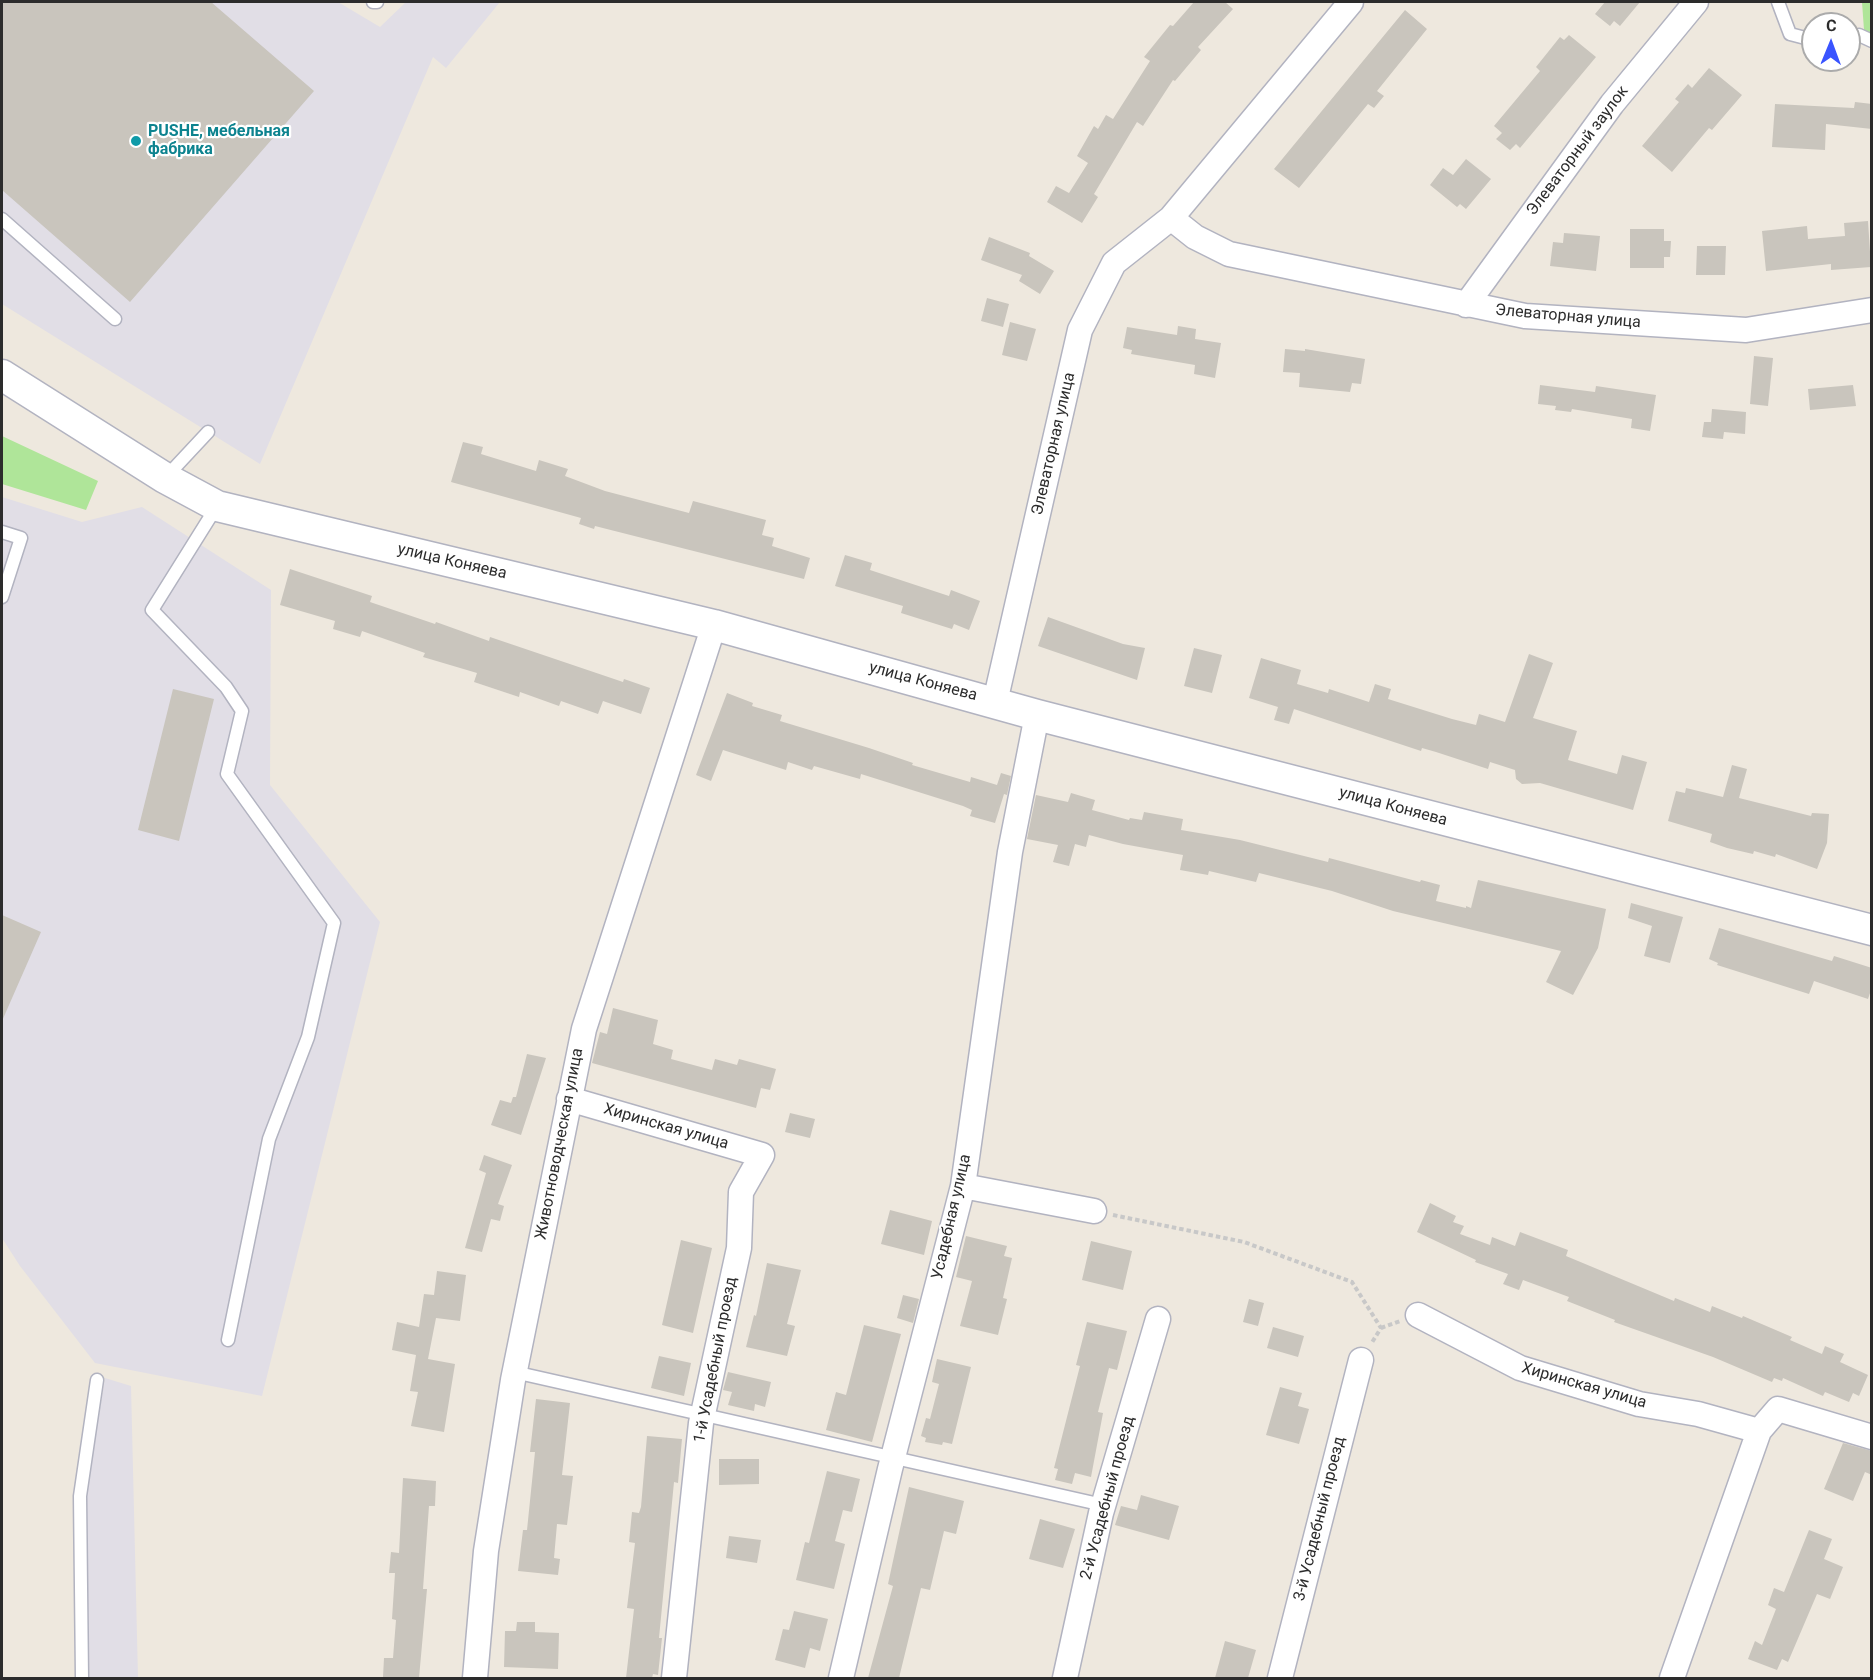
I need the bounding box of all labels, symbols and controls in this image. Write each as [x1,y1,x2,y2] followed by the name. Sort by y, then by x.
[1801,12,1861,72] north arrow
[1826,16,1837,35] text: С
[1523,82,1633,220] street label: Элеваторный заулок
[148,122,290,160] place label: PUSHE, мебельная фабрика
[129,134,143,148] marker: PUSHE, мебельная фабрика
[1494,301,1642,333] street label: Элеваторная улица
[1028,371,1080,517] street label: Элеваторная улица
[396,540,508,584] street label: улица Коняева
[867,658,979,706] street label: улица Коняева
[1337,783,1449,831] street label: улица Коняева
[532,1047,588,1241] street label: Животноводческая улица
[601,1100,731,1154] street label: Хиринская улица
[928,1152,976,1282] street label: Усадебная улица
[690,1275,742,1445] street label: 1-й Усадебный проезд
[1519,1359,1649,1413] street label: Хиринская улица
[1077,1414,1139,1582] street label: 2-й Усадебный проезд
[1290,1435,1350,1603] street label: 3-й Усадебный проезд

